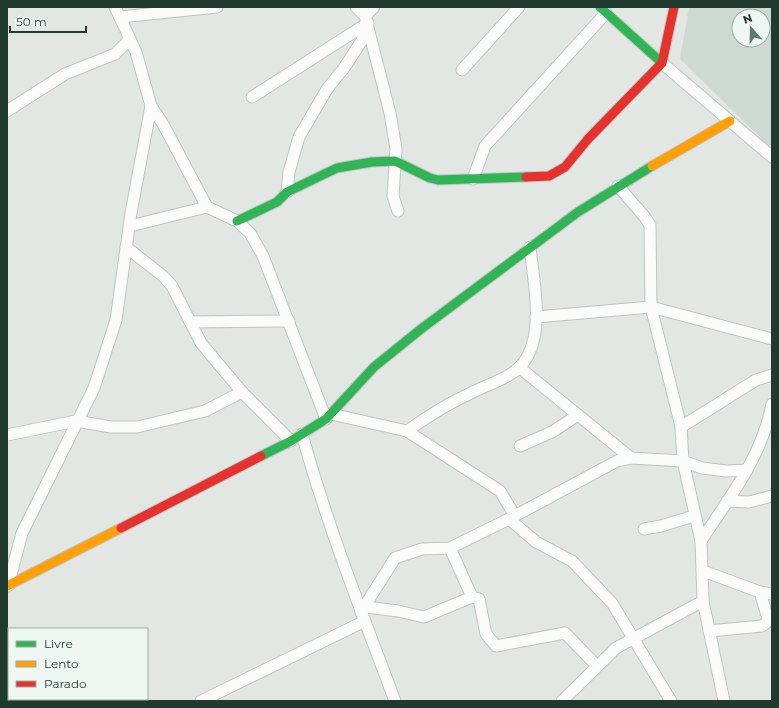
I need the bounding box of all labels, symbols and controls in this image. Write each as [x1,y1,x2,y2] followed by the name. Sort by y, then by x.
[10,8,86,34] scale bar
[731,8,771,48] north arrow
[741,11,754,27] text: N
[16,14,47,29] text: 50 m
[8,628,148,700] legend
[44,636,73,651] text: Livre
[44,656,79,671] text: Lento
[44,676,87,691] text: Parado

